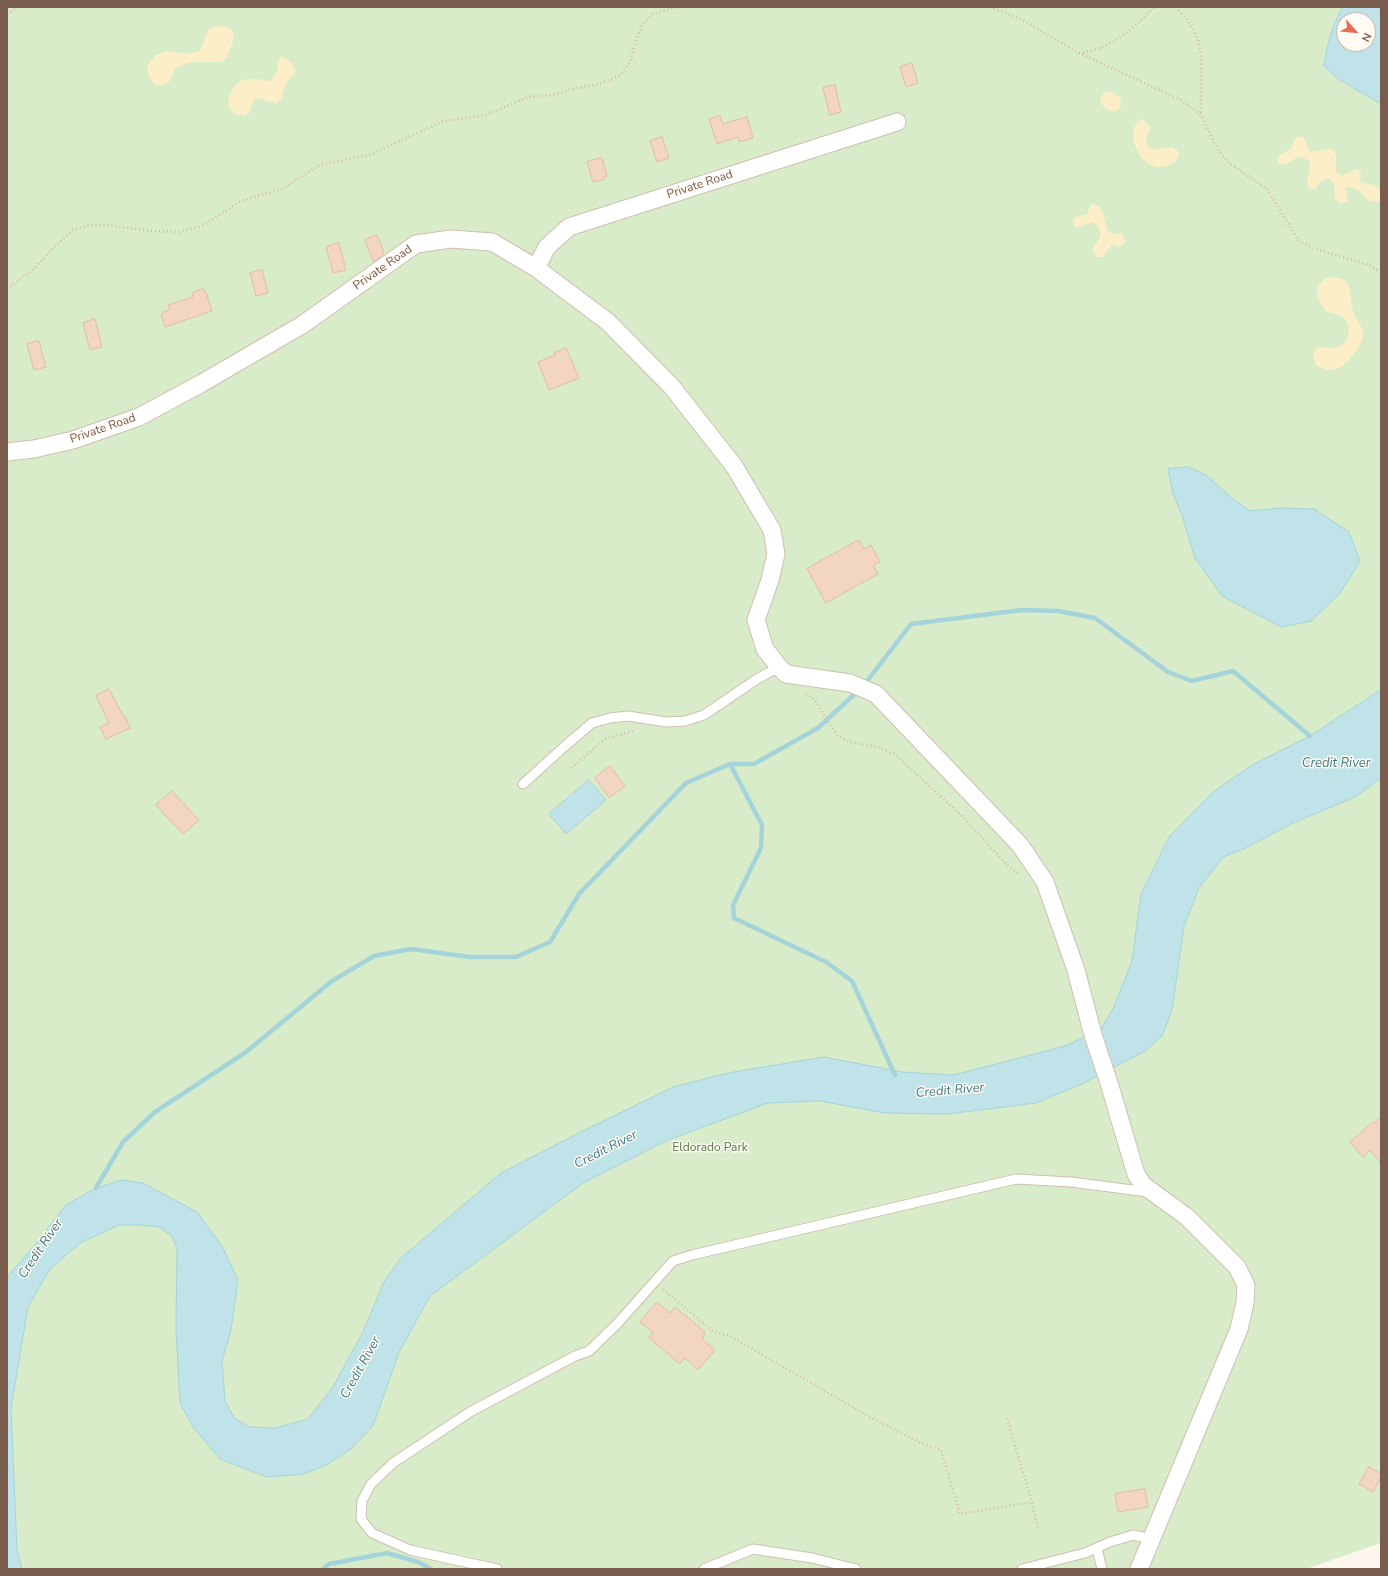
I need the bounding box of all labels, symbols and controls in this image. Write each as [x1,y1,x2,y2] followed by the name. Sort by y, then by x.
[1336,12,1376,52] north arrow
[1358,30,1375,44] text: N
[665,168,735,202] street label: Private Road
[351,242,415,294] street label: Private Road
[68,411,138,447] street label: Private Road
[1302,756,1370,772] water label: Credit River
[915,1080,985,1102] water label: Credit River
[572,1127,640,1173] water label: Credit River
[672,1141,748,1155] park label: Eldorado Park
[15,1216,67,1282] water label: Credit River
[338,1334,384,1402] water label: Credit River

